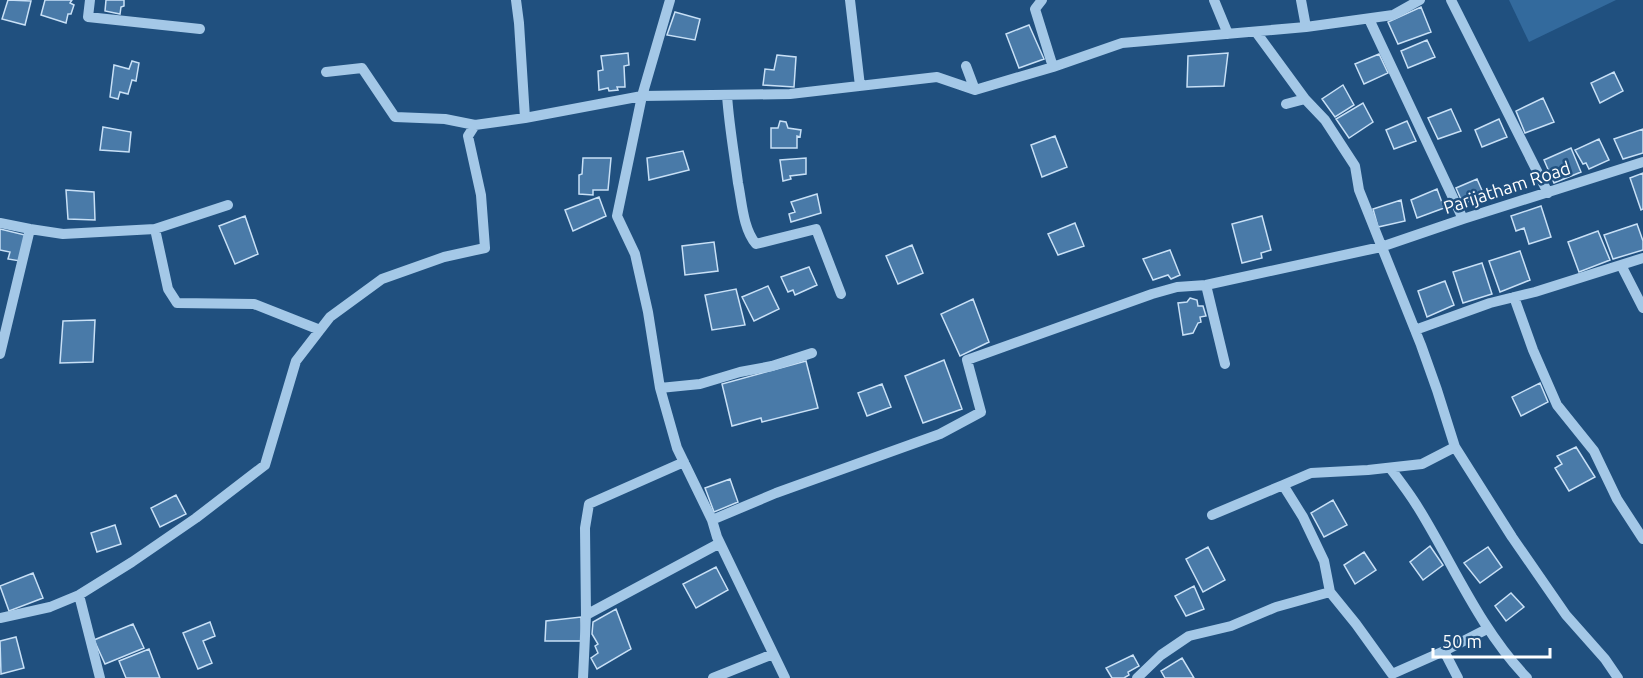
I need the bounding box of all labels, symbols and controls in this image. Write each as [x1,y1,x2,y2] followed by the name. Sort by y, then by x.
[1441,157,1573,217] street label: Parijatham Road
[1433,621,1550,659] scale bar
[1442,631,1482,651] text: 50 m

